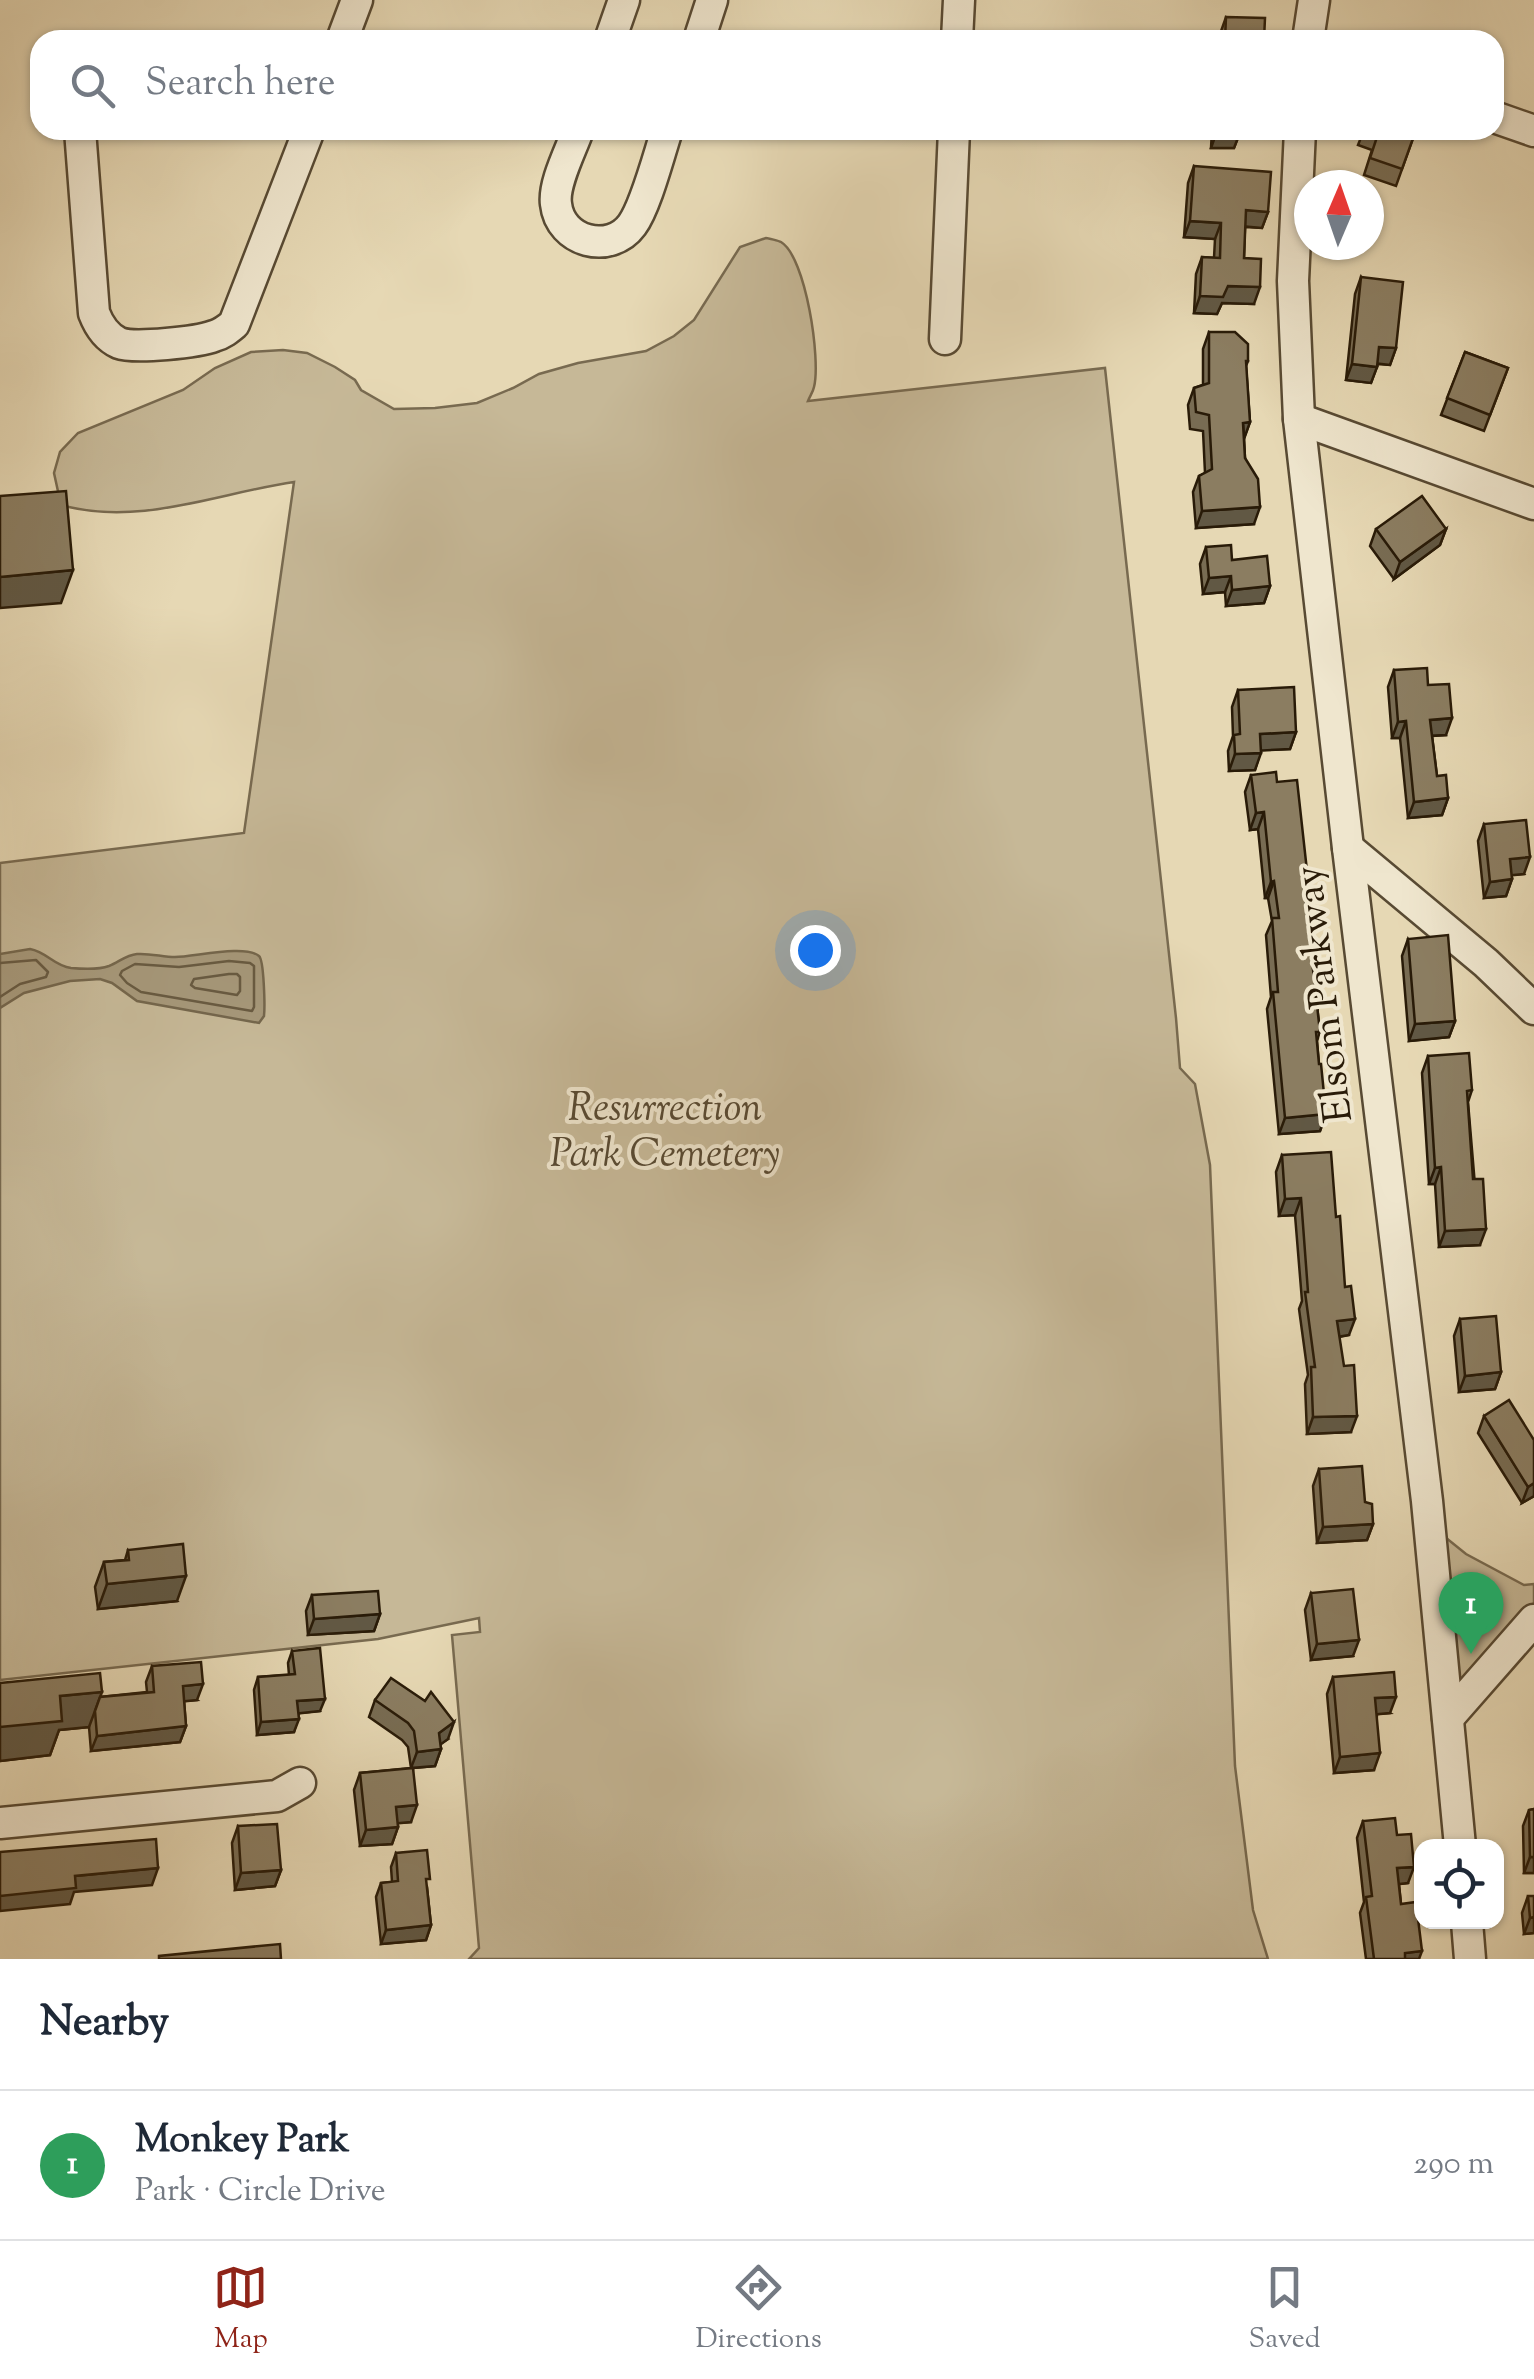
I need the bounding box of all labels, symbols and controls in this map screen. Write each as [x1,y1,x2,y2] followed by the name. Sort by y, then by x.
[30,30,1504,140] search box
[65,58,120,113] icon: search
[145,58,336,112] text: Search here
[1294,170,1384,260] north arrow
[1282,862,1370,1125] street label: Elsom Parkway
[790,925,841,976] your location
[550,1082,780,1185] park label: Resurrection Park Cemetery
[1438,1572,1504,1654] pin: 1
[1414,1839,1504,1929] map controls
[1414,1839,1504,1929] button: locate
[40,1994,169,2054] text: Nearby
[135,2115,349,2169] text: Monkey Park
[67,2142,78,2188] text: 1
[1413,2142,1494,2188] text: 290 m
[135,2169,386,2215] text: Park · Circle Drive
[213,2260,268,2360] tab: Map
[695,2260,822,2360] tab: Directions
[1249,2260,1321,2360] tab: Saved

